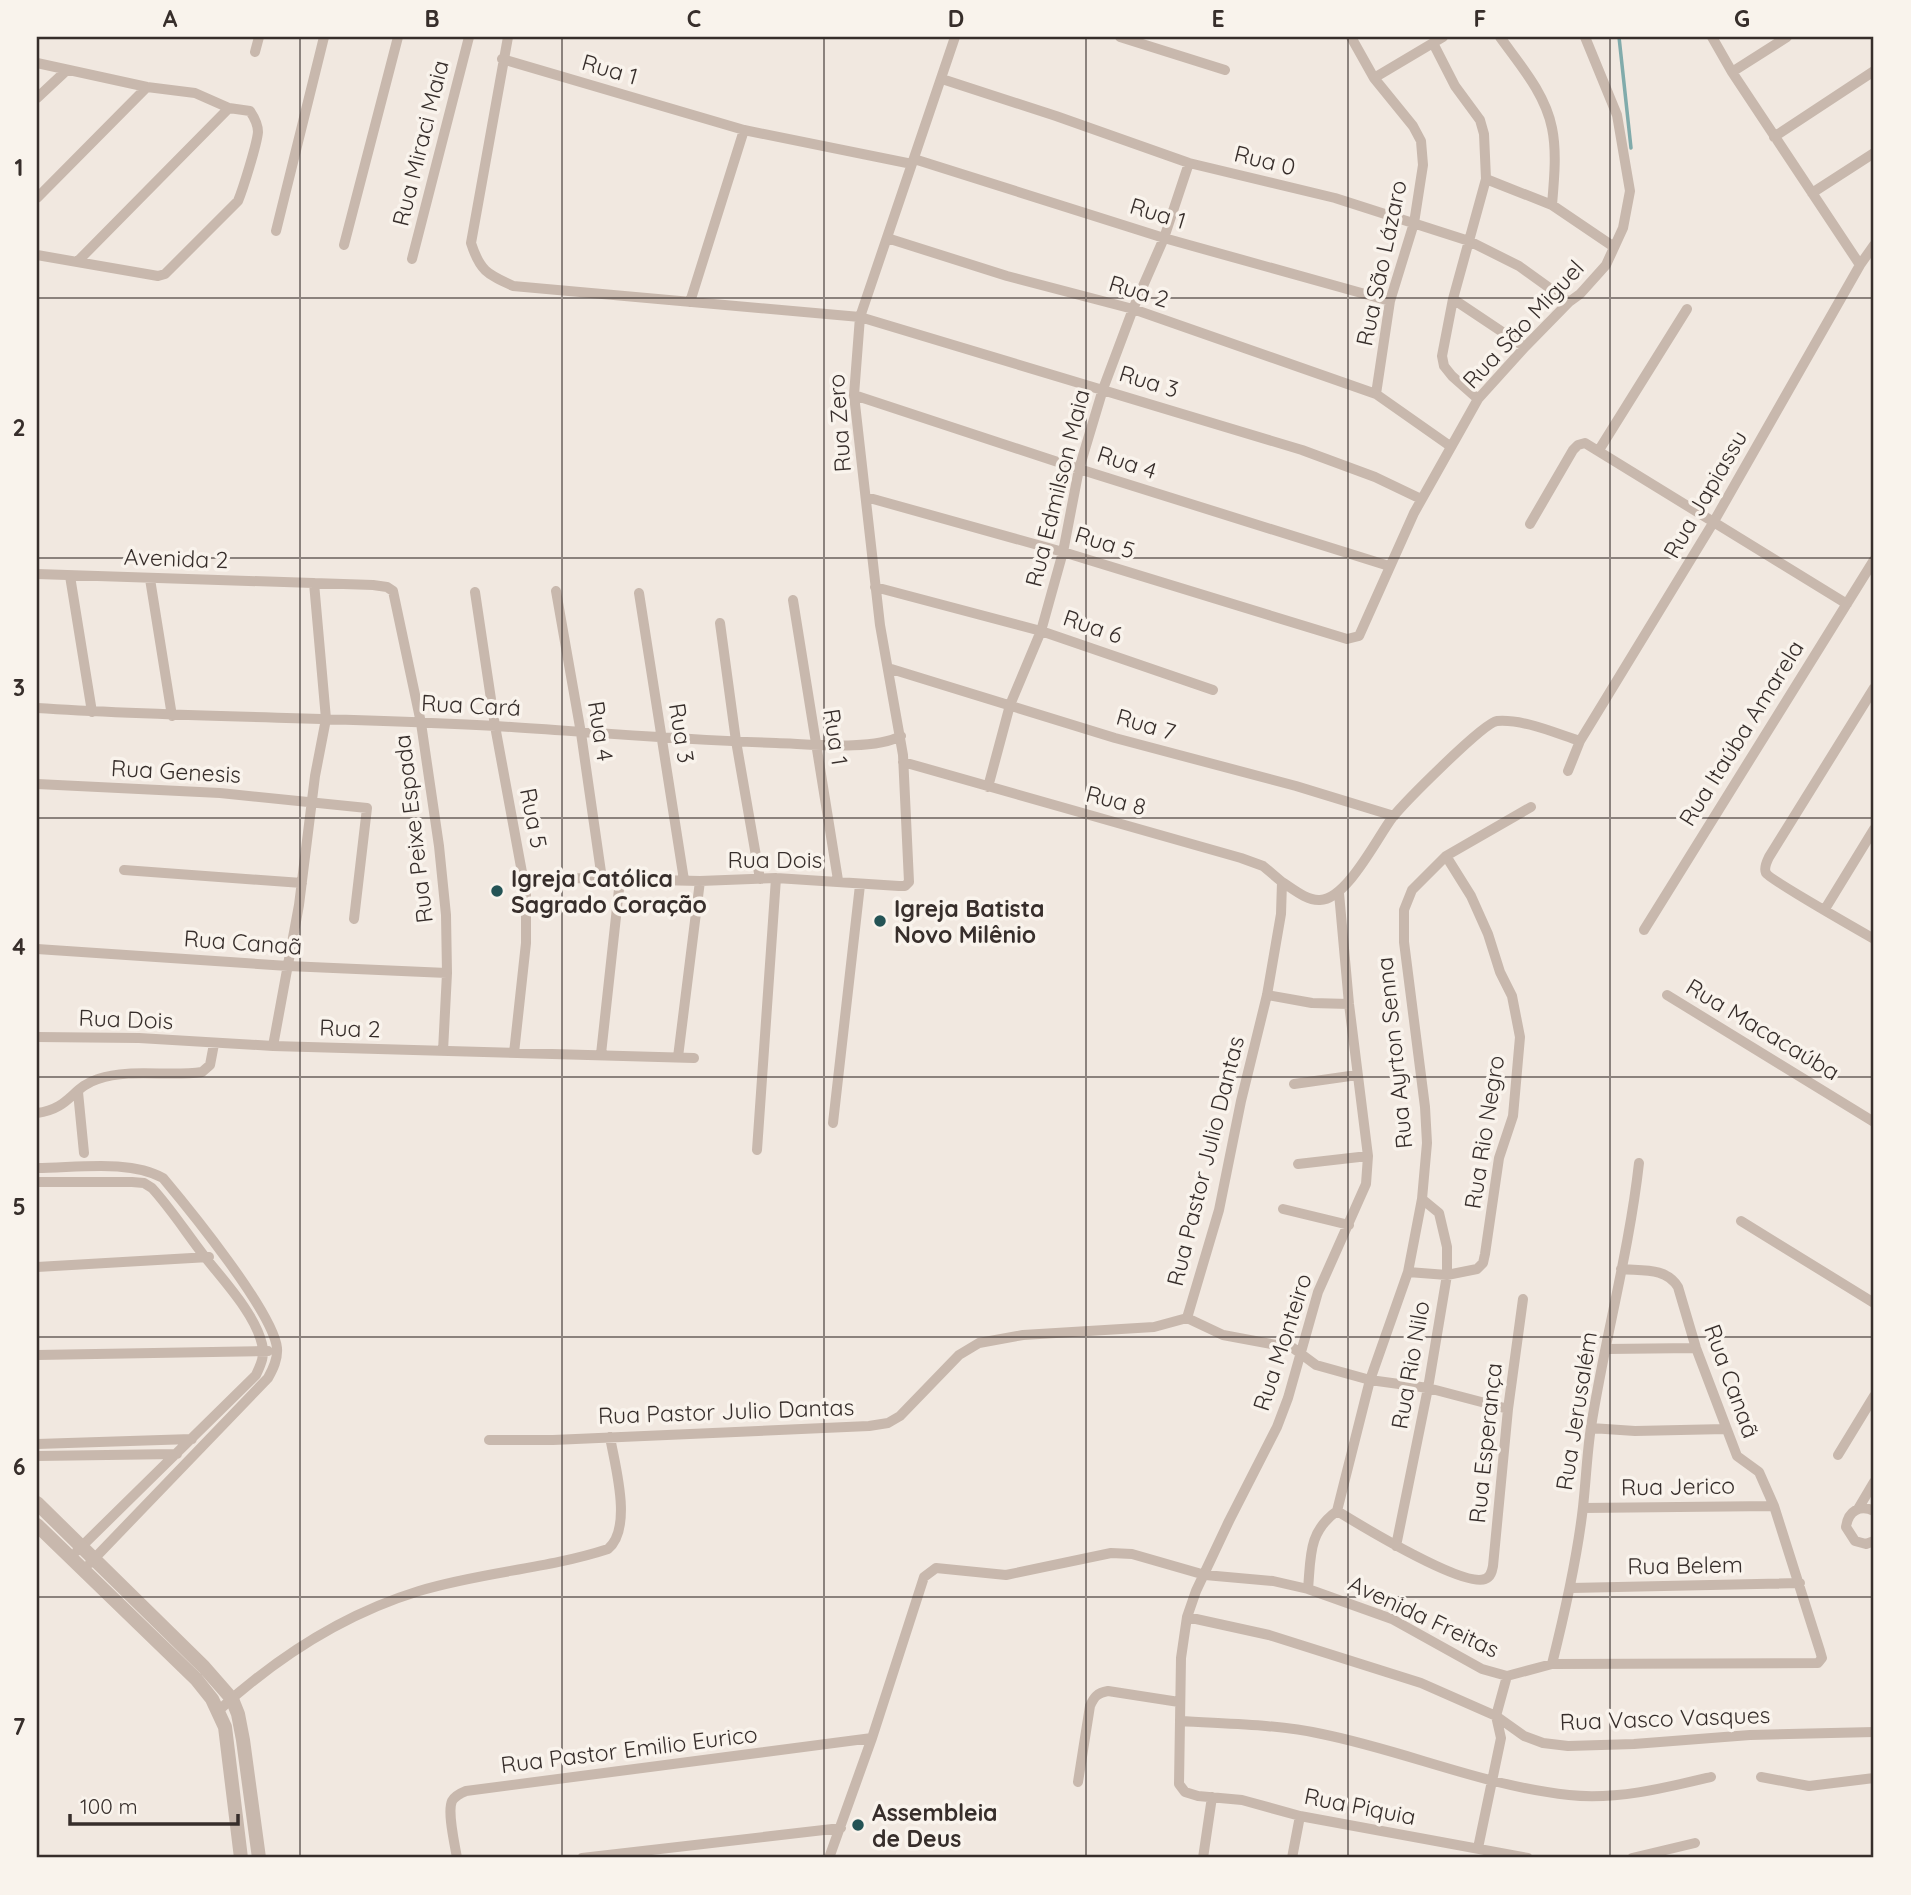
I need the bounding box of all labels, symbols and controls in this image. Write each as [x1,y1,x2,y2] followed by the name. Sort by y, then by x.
[163,4,178,33] text: A
[424,4,440,33] text: B
[687,4,701,33] text: C
[948,4,964,33] text: D
[1211,4,1225,33] text: E
[1474,4,1486,33] text: F
[1734,4,1750,33] text: G
[579,47,641,91] street label: Rua 1
[385,57,455,229] street label: Rua Miraci Maia
[1231,138,1299,182] street label: Rua 0
[15,153,23,182] text: 1
[1349,177,1413,349] street label: Rua São Lázaro
[1127,191,1189,235] street label: Rua 1
[1456,254,1590,394] street label: Rua São Miguel
[1105,268,1173,314] street label: Rua 2
[1116,358,1182,404] street label: Rua 3
[821,373,857,473] street label: Rua Zero
[1018,386,1096,590] street label: Rua Edmilson Maia
[12,413,26,442] text: 2
[1657,425,1753,563] street label: Rua Japiassu
[1094,439,1160,485] street label: Rua 4
[1072,519,1138,565] street label: Rua 5
[123,542,229,574] street label: Avenida 2
[1060,602,1126,650] street label: Rua 6
[1672,635,1810,831] street label: Rua Itaúba Amarela
[13,673,25,702] text: 3
[420,688,522,722] street label: Rua Cará
[582,699,620,763] street label: Rua 4
[663,701,701,765] street label: Rua 3
[1113,702,1179,746] street label: Rua 7
[817,707,855,767] street label: Rua 1
[387,733,439,925] street label: Rua Peixe Espada
[110,753,242,789] street label: Rua Genesis
[1083,779,1149,821] street label: Rua 8
[514,785,554,851] street label: Rua 5
[728,845,822,874] street label: Rua Dois
[511,864,707,919] place label: Igreja Católica Sagrado Coração
[489,883,505,899] marker: Igreja Católica Sagrado Coração
[894,894,1045,949] place label: Igreja Batista Novo Milênio
[872,913,888,929] marker: Igreja Batista Novo Milênio
[183,923,303,961] street label: Rua Canaã
[12,932,26,961] text: 4
[1370,956,1418,1150] street label: Rua Ayrton Senna
[1681,972,1845,1086] street label: Rua Macacaúba
[78,1003,174,1035] street label: Rua Dois
[319,1012,381,1044] street label: Rua 2
[1160,1033,1250,1289] street label: Rua Pastor Julio Dantas
[1458,1053,1510,1211] street label: Rua Rio Negro
[12,1192,26,1221] text: 5
[1246,1270,1318,1414] street label: Rua Monteiro
[1384,1299,1436,1431] street label: Rua Rio Nilo
[1698,1320,1766,1442] street label: Rua Canaã
[1549,1329,1603,1493] street label: Rua Jerusalém
[1462,1361,1508,1525] street label: Rua Esperança
[597,1392,855,1430] street label: Rua Pastor Julio Dantas
[13,1452,25,1481] text: 6
[1621,1471,1735,1501] street label: Rua Jerico
[1627,1549,1743,1581] street label: Rua Belem
[1344,1568,1504,1664] street label: Avenida Freitas
[1559,1700,1771,1736] street label: Rua Vasco Vasques
[13,1712,26,1741] text: 7
[499,1719,759,1779] street label: Rua Pastor Emilio Eurico
[1302,1781,1418,1831] street label: Rua Piquia
[70,1783,238,1827] scale bar
[80,1793,138,1819] text: 100 m
[872,1798,998,1853] place label: Assembleia de Deus
[850,1817,866,1833] marker: Assembleia de Deus

